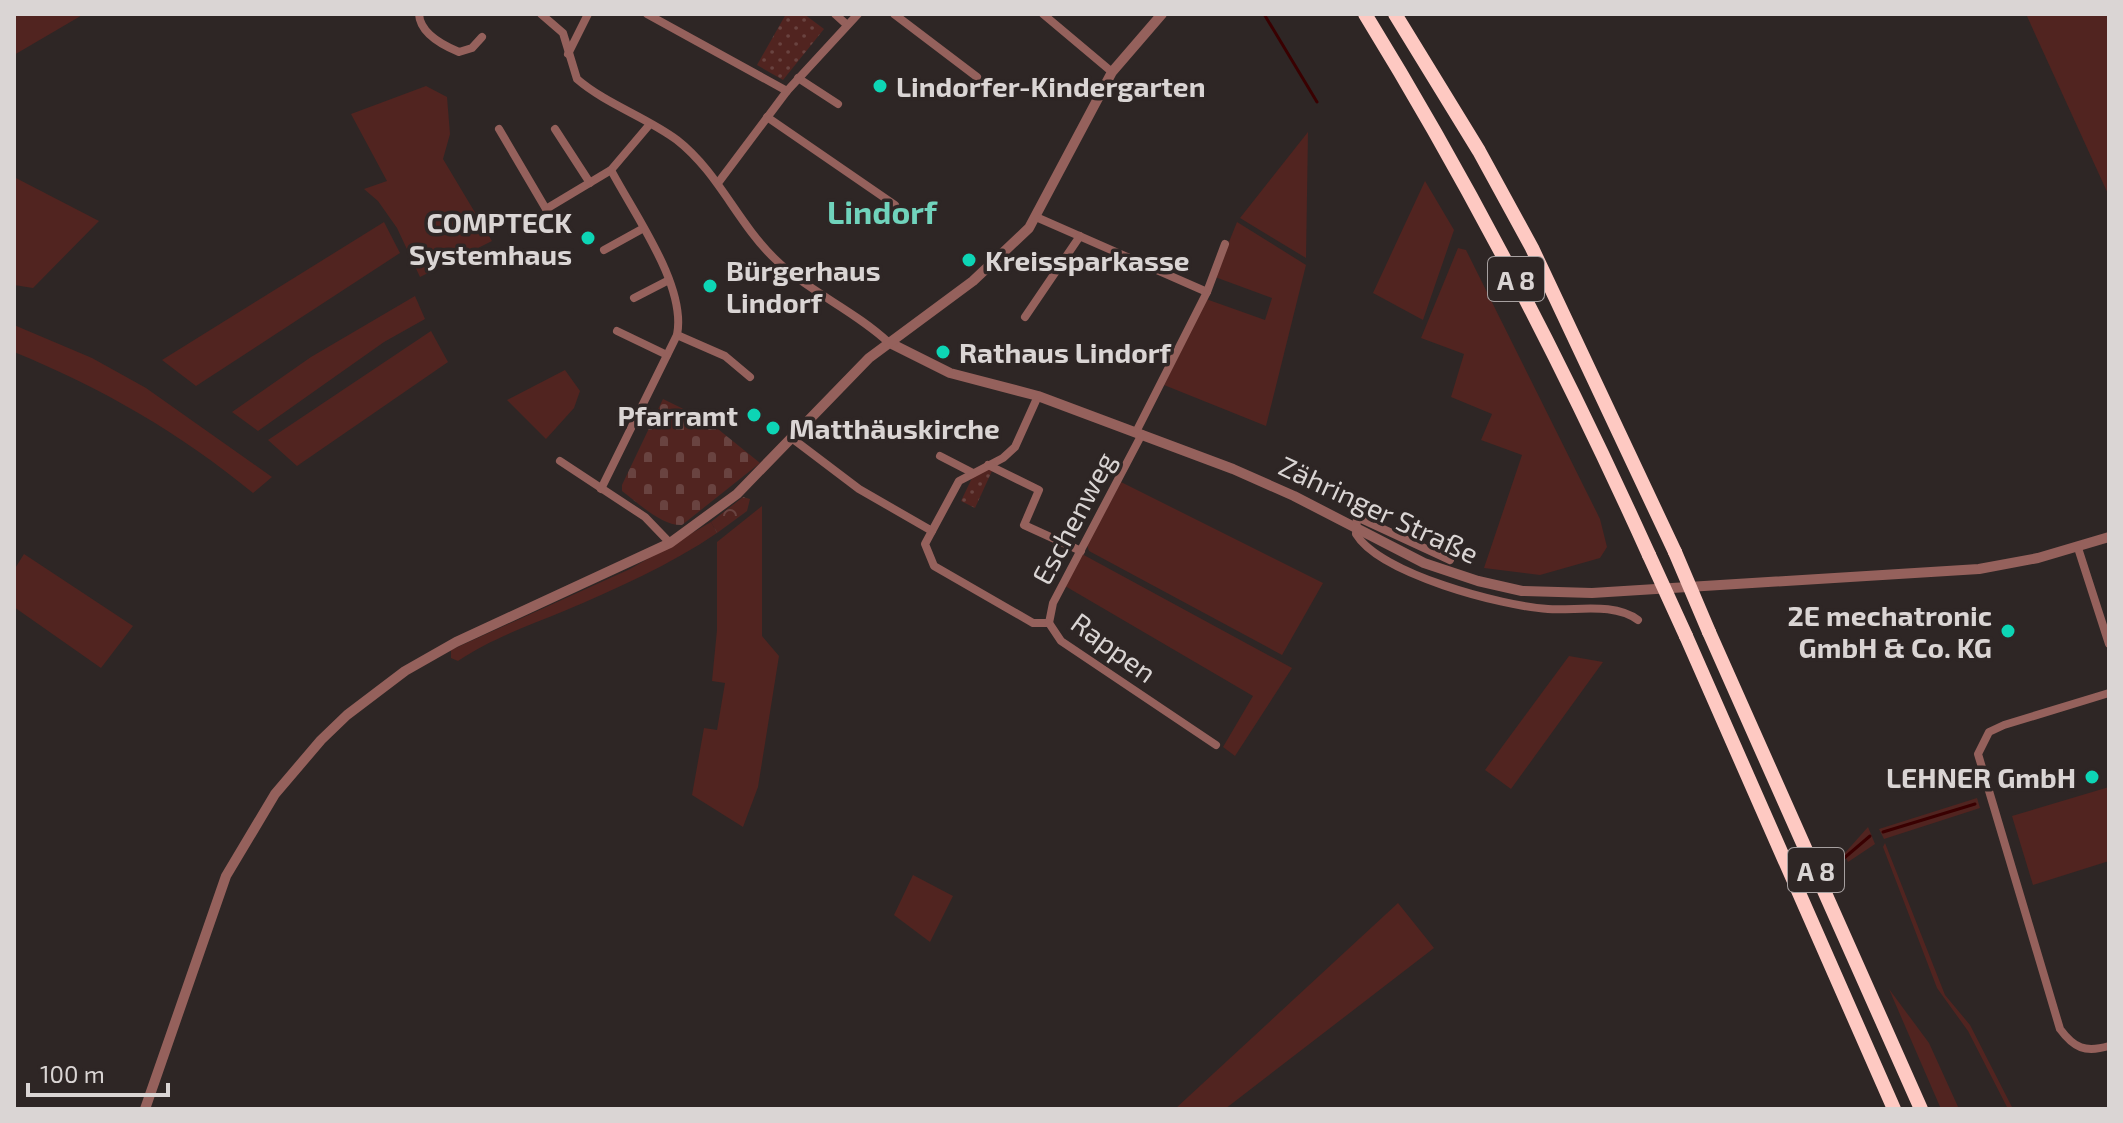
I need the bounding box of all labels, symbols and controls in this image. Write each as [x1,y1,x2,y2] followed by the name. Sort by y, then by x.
[896,69,1205,103] place label: Lindorfer-Kindergarten
[871,77,889,95] marker: Lindorfer-Kindergarten
[827,192,938,230] district label: Lindorf
[409,205,572,271] place label: COMPTECK Systemhaus
[579,229,597,247] marker: COMPTECK Systemhaus
[985,243,1190,277] place label: Kreissparkasse
[960,251,978,269] marker: Kreissparkasse
[726,253,881,319] place label: Bürgerhaus Lindorf
[1488,257,1544,301] road number: A 8
[701,277,719,295] marker: Bürgerhaus Lindorf
[959,335,1172,369] place label: Rathaus Lindorf
[934,343,952,361] marker: Rathaus Lindorf
[618,398,738,432] place label: Pfarramt
[745,406,763,424] marker: Pfarramt
[789,411,1000,445] place label: Matthäuskirche
[764,419,782,437] marker: Matthäuskirche
[1024,446,1122,590] street label: Eschenweg
[1274,448,1484,570] street label: Zähringer Straße
[1787,598,1992,664] place label: 2E mechatronic GmbH & Co. KG
[1065,605,1163,689] street label: Rappen
[1999,622,2017,640] marker: 2E mechatronic GmbH & Co. KG
[1886,760,2076,794] place label: LEHNER GmbH
[2083,768,2101,786] marker: LEHNER GmbH
[1788,848,1844,892] road number: A 8
[28,1047,168,1097] scale bar
[40,1059,105,1088] text: 100 m

